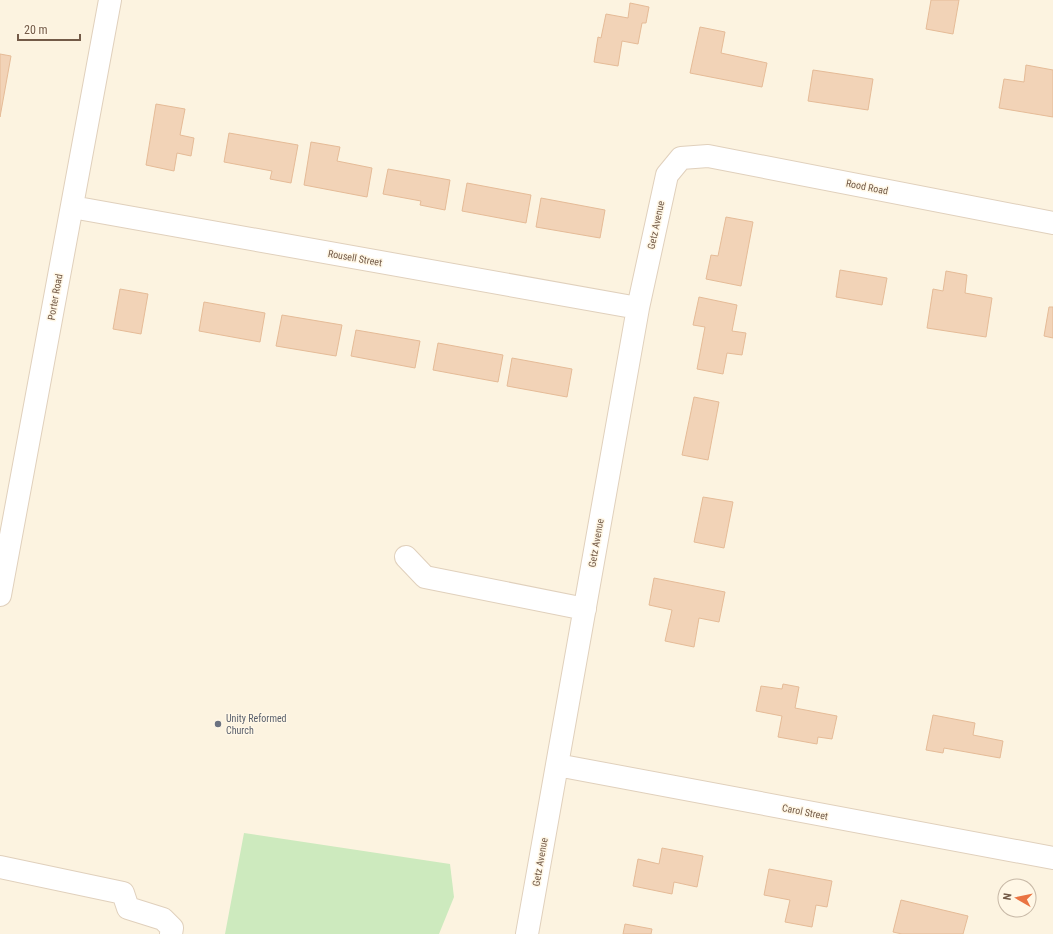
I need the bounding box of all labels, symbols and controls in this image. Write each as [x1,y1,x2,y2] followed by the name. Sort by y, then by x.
[18,16,80,42] scale bar
[24,23,48,37] text: 20 m
[845,178,889,196] street label: Rood Road
[646,200,667,250] street label: Getz Avenue
[327,248,383,268] street label: Rousell Street
[46,273,64,321] street label: Porter Road
[586,518,606,568] street label: Getz Avenue
[226,713,287,736] place label: Unity Reformed Church
[213,719,223,729] marker: Unity Reformed Church
[781,802,829,822] street label: Carol Street
[530,837,550,887] street label: Getz Avenue
[997,878,1037,918] north arrow
[1001,892,1015,901] text: N

